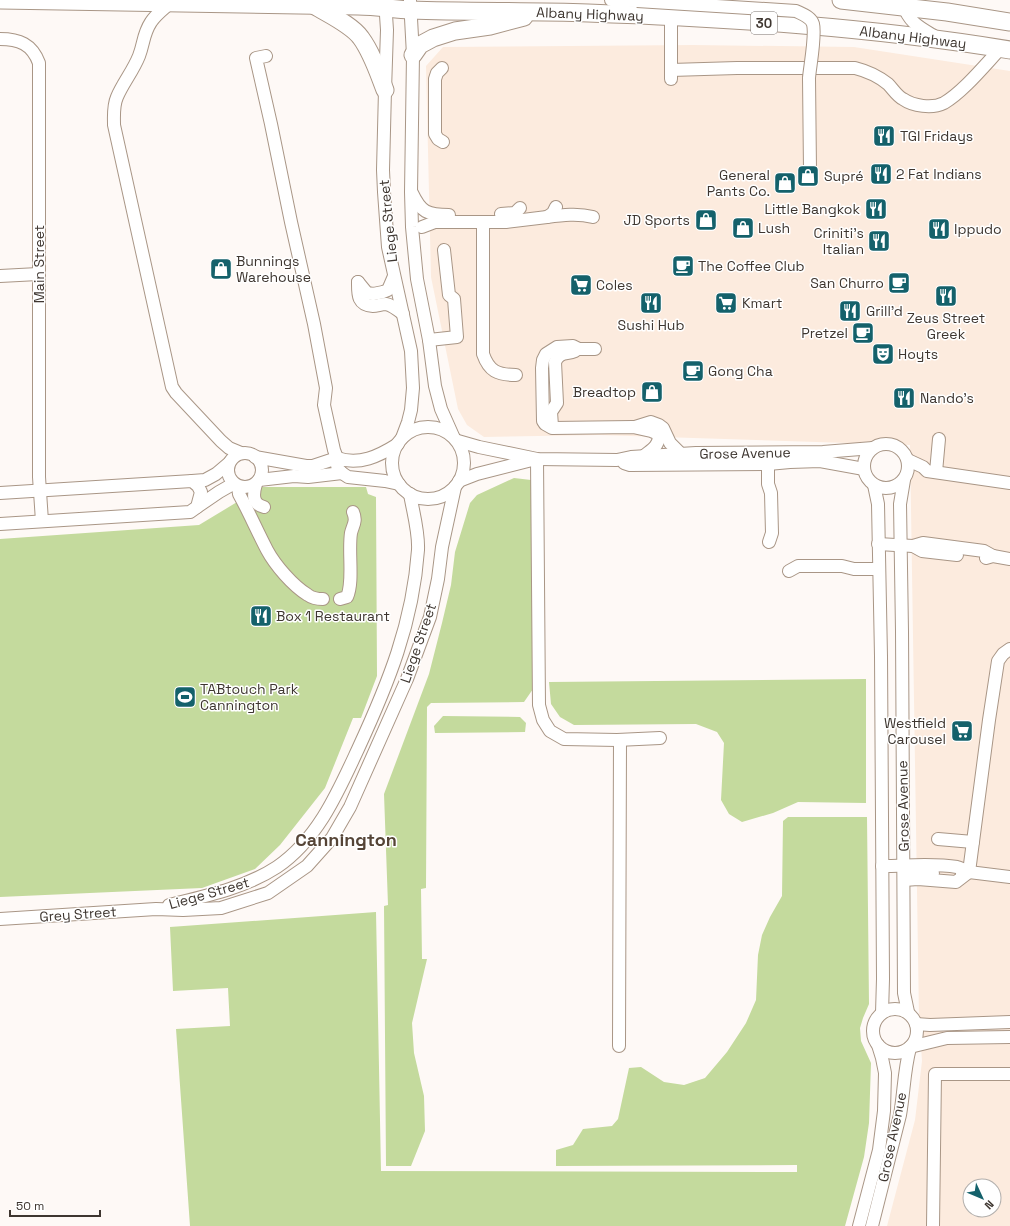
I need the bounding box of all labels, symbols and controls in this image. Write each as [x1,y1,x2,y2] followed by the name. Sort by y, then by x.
[536,3,644,25] street label: Albany Highway
[751,12,777,34] road number: 30
[858,22,968,52] street label: Albany Highway
[871,123,897,149] restaurant icon: TGI Fridays
[900,127,973,145] place label: TGI Fridays
[868,161,894,187] restaurant icon: 2 Fat Indians
[795,163,821,189] shop icon: Supré
[896,165,982,183] place label: 2 Fat Indians
[707,166,770,200] place label: General Pants Co.
[824,167,863,185] place label: Supré
[772,170,798,196] shop icon: General Pants Co.
[375,179,401,263] street label: Liege Street
[863,196,889,222] restaurant icon: Little Bangkok
[764,200,860,218] place label: Little Bangkok
[693,207,719,233] shop icon: JD Sports
[623,211,690,229] place label: JD Sports
[730,215,756,241] shop icon: Lush
[926,216,952,242] restaurant icon: Ippudo
[758,219,790,237] place label: Lush
[954,220,1002,238] place label: Ippudo
[814,224,864,258] place label: Criniti's Italian
[30,225,48,303] street label: Main Street
[866,228,892,254] restaurant icon: Criniti's Italian
[236,252,311,286] place label: Bunnings Warehouse
[670,253,696,279] cafe icon: The Coffee Club
[208,256,234,282] shop icon: Bunnings Warehouse
[698,257,805,275] place label: The Coffee Club
[886,270,912,296] cafe icon: San Churro
[568,272,594,298] supermarket icon: Coles
[810,274,884,292] place label: San Churro
[596,276,633,294] place label: Coles
[933,283,959,309] restaurant icon: Zeus Street Greek
[638,290,664,316] restaurant icon: Sushi Hub
[713,290,739,316] supermarket icon: Kmart
[742,294,782,312] place label: Kmart
[837,298,863,324] restaurant icon: Grill'd
[866,302,903,320] place label: Grill'd
[907,309,985,343] place label: Zeus Street Greek
[618,316,684,334] place label: Sushi Hub
[850,320,876,346] cafe icon: Pretzel
[801,324,848,342] place label: Pretzel
[870,341,896,367] theatre icon: Hoyts
[898,345,938,363] place label: Hoyts
[680,358,706,384] cafe icon: Gong Cha
[708,362,773,380] place label: Gong Cha
[639,379,665,405] shop icon: Breadtop
[573,383,636,401] place label: Breadtop
[891,385,917,411] restaurant icon: Nando's
[920,389,974,407] place label: Nando's
[699,443,791,463] street label: Grose Avenue
[396,601,440,685] street label: Liege Street
[248,603,274,629] restaurant icon: Box 1 Restaurant
[276,607,390,625] place label: Box 1 Restaurant
[200,680,299,714] place label: TABtouch Park Cannington
[172,684,198,710] sports icon: TABtouch Park Cannington
[884,714,946,748] place label: Westfield Carousel
[949,718,975,744] supermarket icon: Westfield Carousel
[893,760,913,852] street label: Grose Avenue
[295,828,397,851] district label: Cannington
[167,873,251,913] street label: Liege Street
[39,902,117,926] street label: Grey Street
[874,1090,910,1184] street label: Grose Avenue
[962,1178,1002,1218] north arrow
[10,1192,100,1218] scale bar
[982,1197,997,1212] text: N
[16,1198,44,1214] text: 50 m

